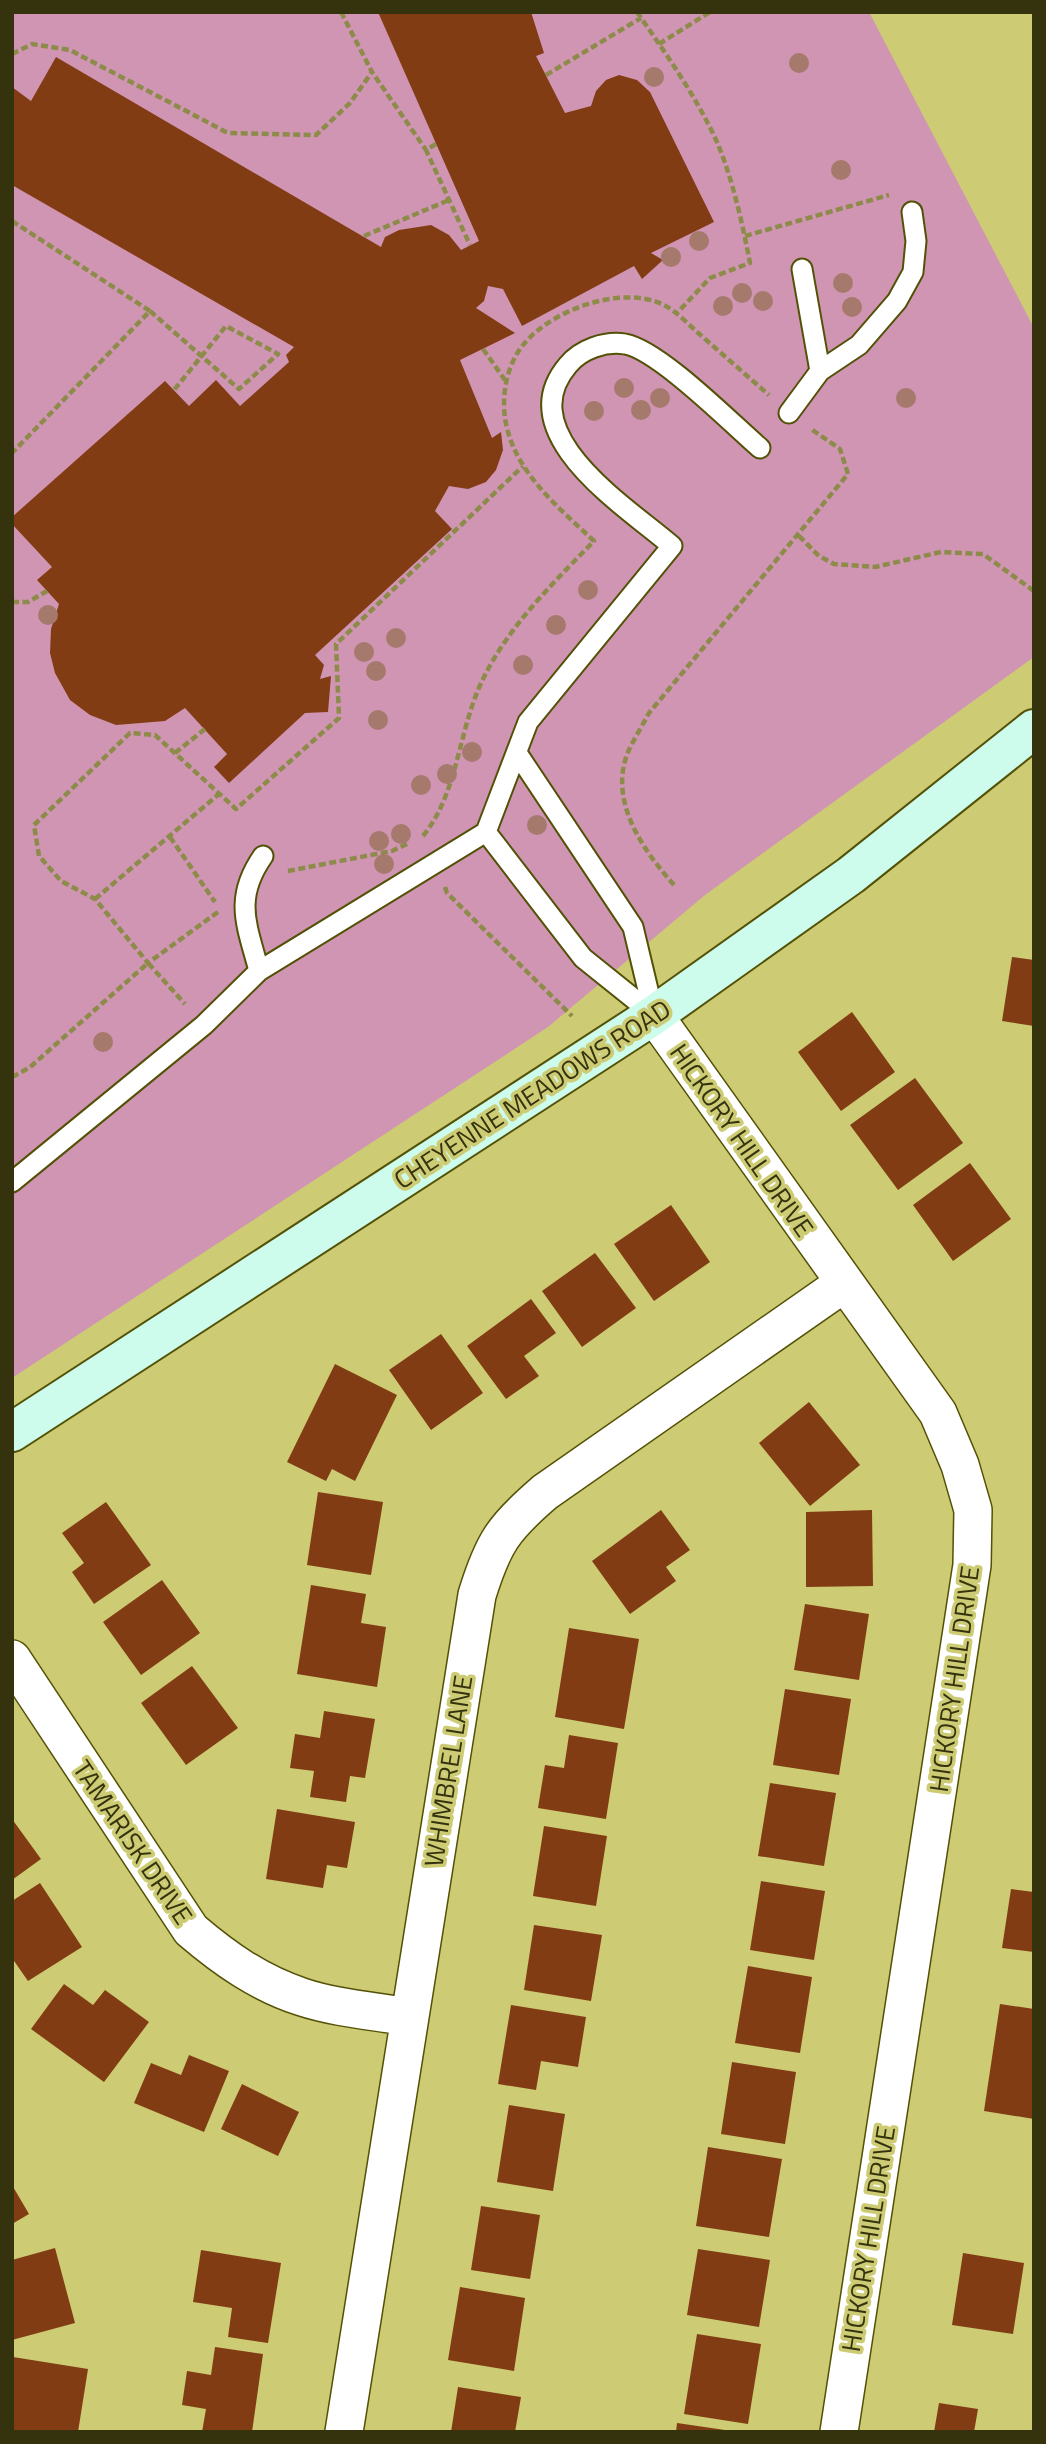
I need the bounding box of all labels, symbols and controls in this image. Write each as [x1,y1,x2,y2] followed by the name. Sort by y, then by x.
[386,990,678,1198] street label: CHEYENNE MEADOWS ROAD
[661,1035,823,1245] street label: HICKORY HILL DRIVE
[919,1563,989,1795] street label: HICKORY HILL DRIVE
[414,1672,482,1870] street label: WHIMBREL LANE
[63,1752,203,1932] street label: TAMARISK DRIVE
[831,2123,905,2355] street label: HICKORY HILL DRIVE

